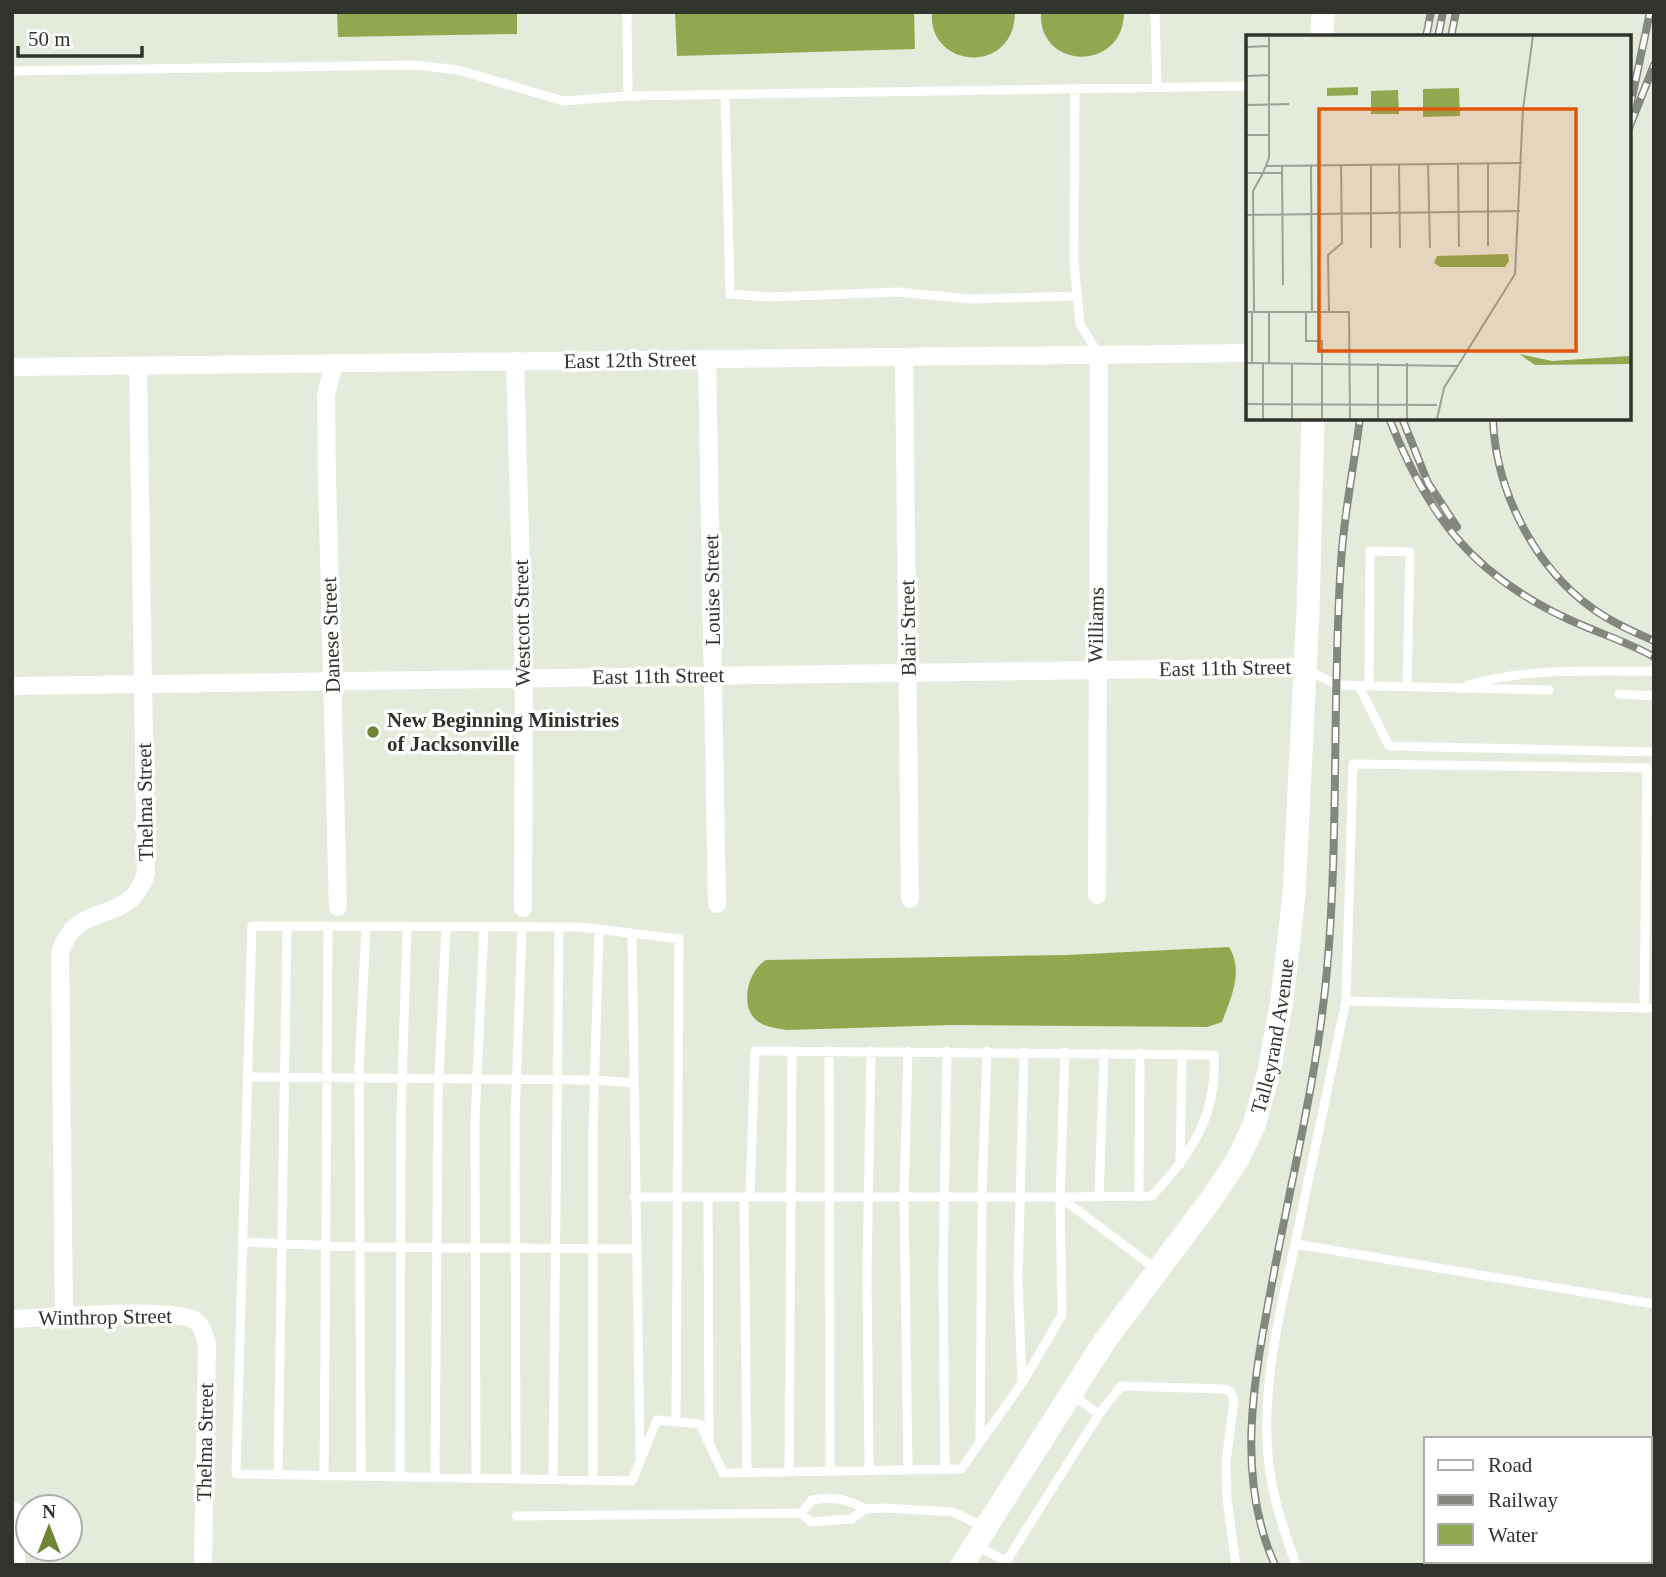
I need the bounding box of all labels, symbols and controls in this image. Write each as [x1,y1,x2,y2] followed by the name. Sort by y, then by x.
[18,14,142,58] scale bar
[28,27,71,51] text: 50 m
[1246,35,1631,420] inset map
[563,347,697,373] street label: East 12th Street
[699,534,725,646] street label: Louise Street
[509,559,535,687] street label: Westcott Street
[317,576,345,693] street label: Danese Street
[895,580,921,676] street label: Blair Street
[1083,587,1109,663] street label: Williams
[1159,655,1291,681] street label: East 11th Street
[592,663,724,689] street label: East 11th Street
[387,708,619,756] place label: New Beginning Ministries of Jacksonville
[365,724,381,740] marker: New Beginning Ministries of Jacksonville
[132,742,158,861] street label: Thelma Street
[1246,957,1299,1116] street label: Talleyrand Avenue
[38,1304,172,1330] street label: Winthrop Street
[192,1382,218,1501] street label: Thelma Street
[1424,1437,1652,1563] legend
[1488,1453,1533,1477] text: Road
[1488,1488,1558,1512] text: Railway
[14,1493,84,1563] north arrow
[42,1501,56,1522] text: N
[1488,1523,1538,1547] text: Water

